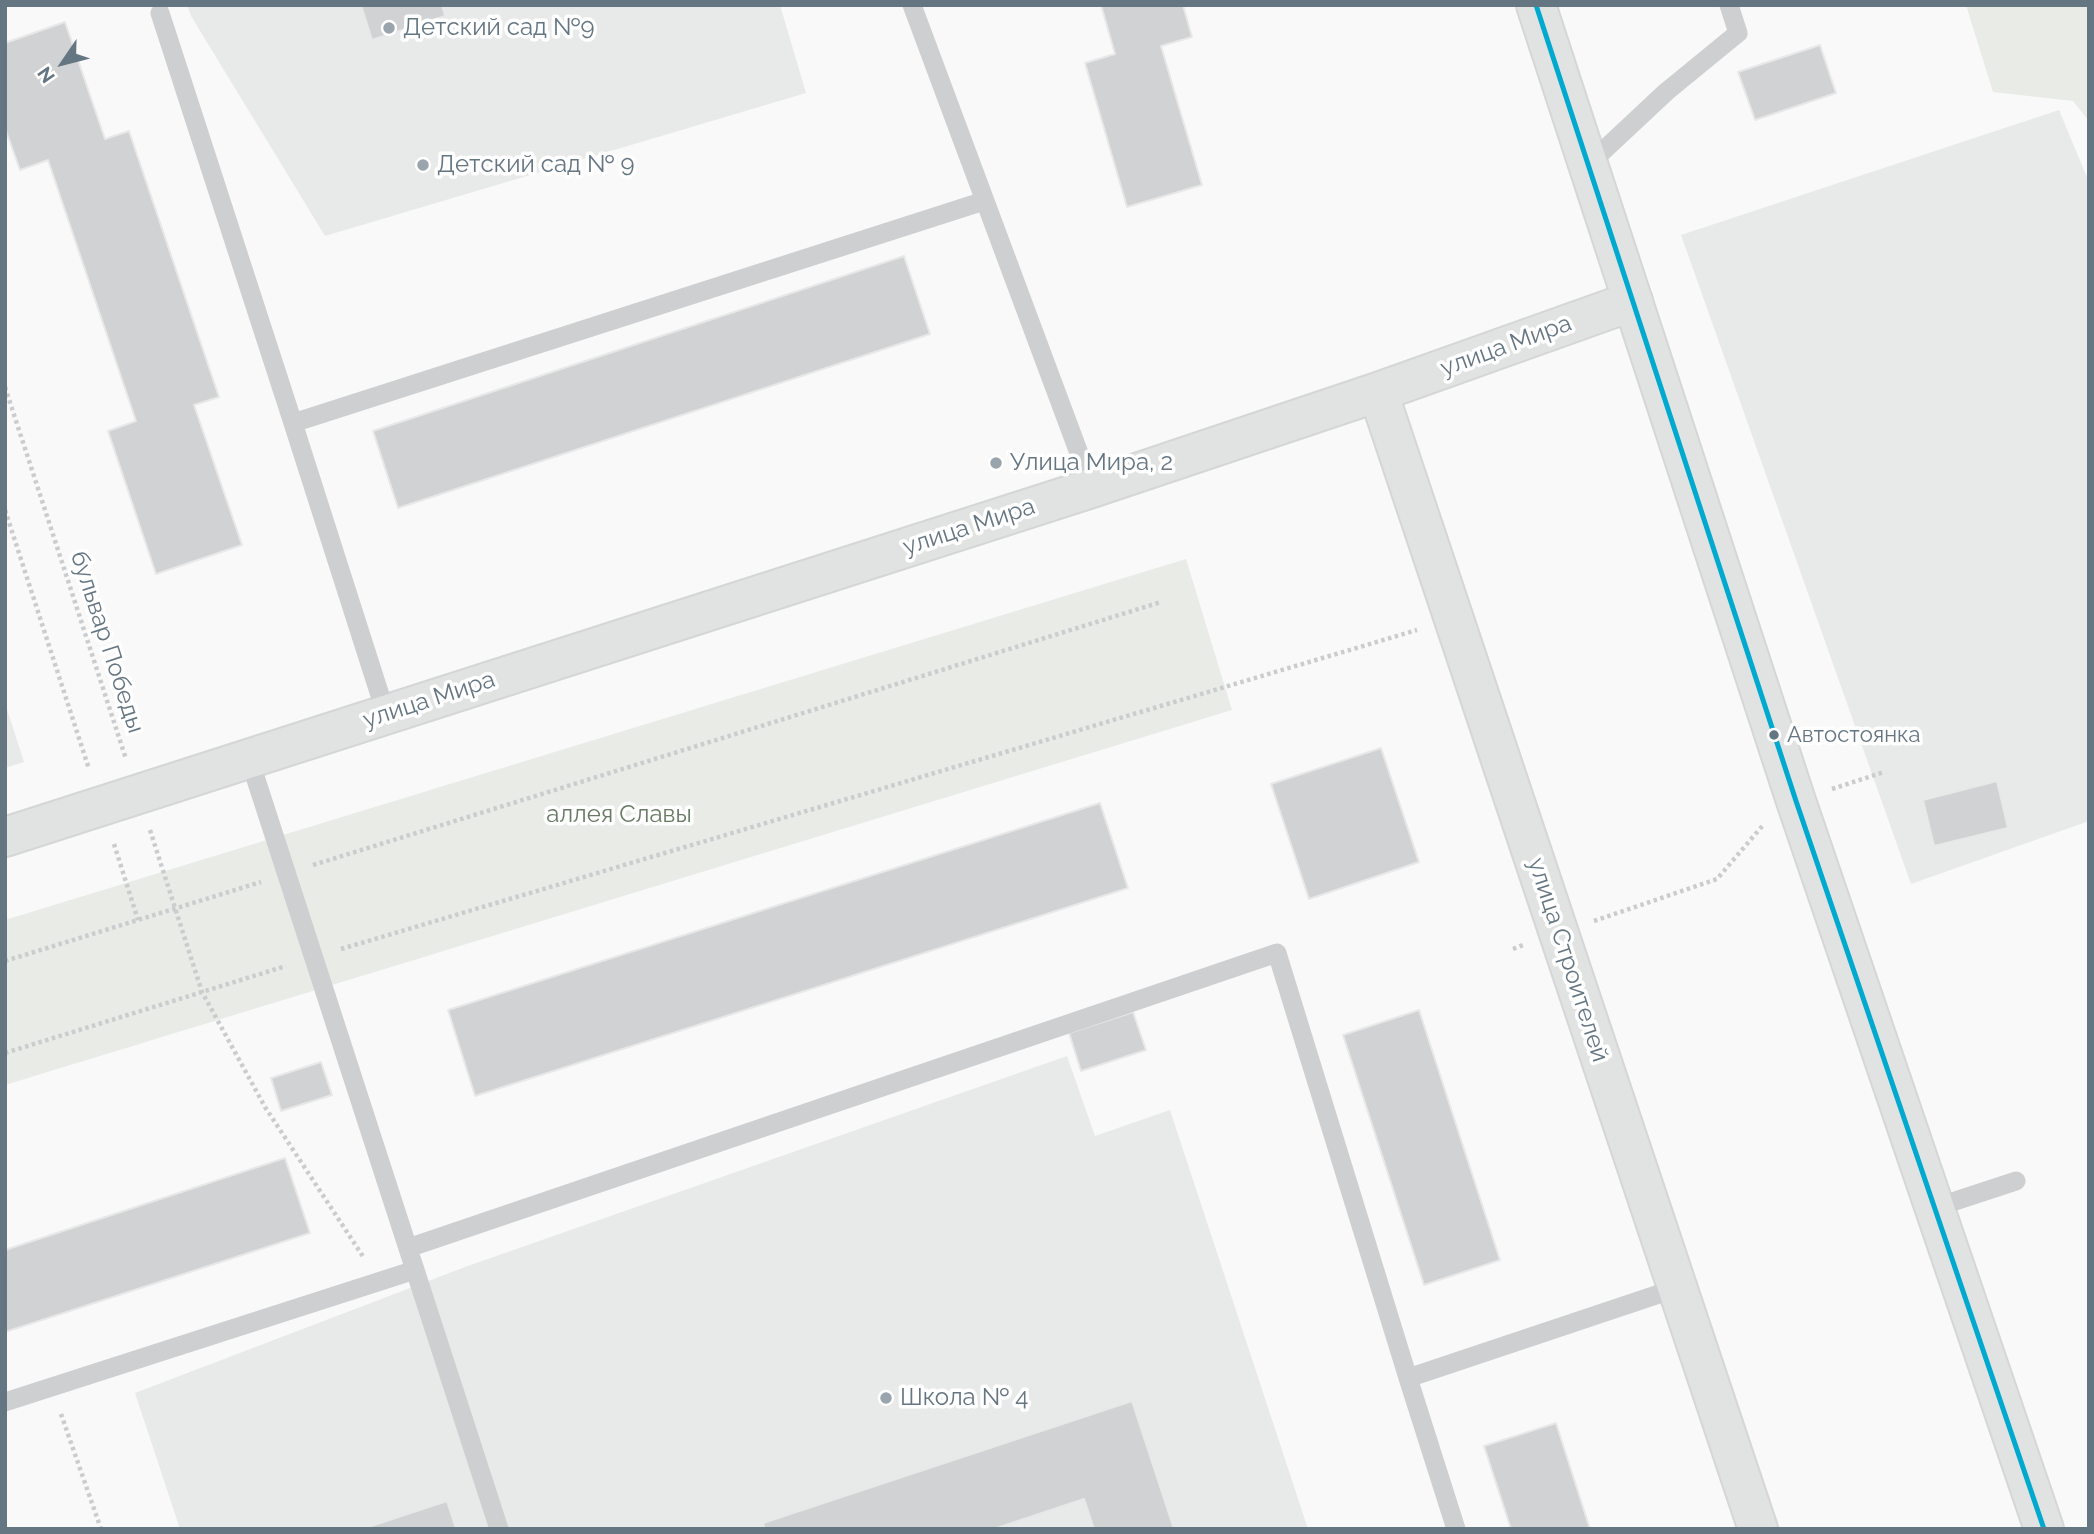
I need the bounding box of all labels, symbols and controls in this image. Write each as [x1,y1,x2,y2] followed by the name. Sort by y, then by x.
[403,14,595,42] place label: Детский сад №9
[381,20,397,36] marker: Детский сад №9
[28,28,98,98] north arrow
[33,63,59,87] text: N
[437,151,635,179] place label: Детский сад № 9
[415,157,431,173] marker: Детский сад № 9
[1437,309,1575,383] street label: улица Мира
[1010,449,1173,477] place label: Улица Мира, 2
[988,455,1004,471] marker: Улица Мира, 2
[899,492,1039,562] street label: улица Мира
[64,547,150,737] street label: бульвар Победы
[359,665,499,735] street label: улица Мира
[1787,722,1920,748] place label: Автостоянка
[1767,728,1781,742] marker: Автостоянка
[546,801,692,829] park label: аллея Славы
[1521,854,1615,1066] street label: улица Строителей
[900,1384,1028,1412] place label: Школа № 4
[878,1390,894,1406] marker: Школа № 4

